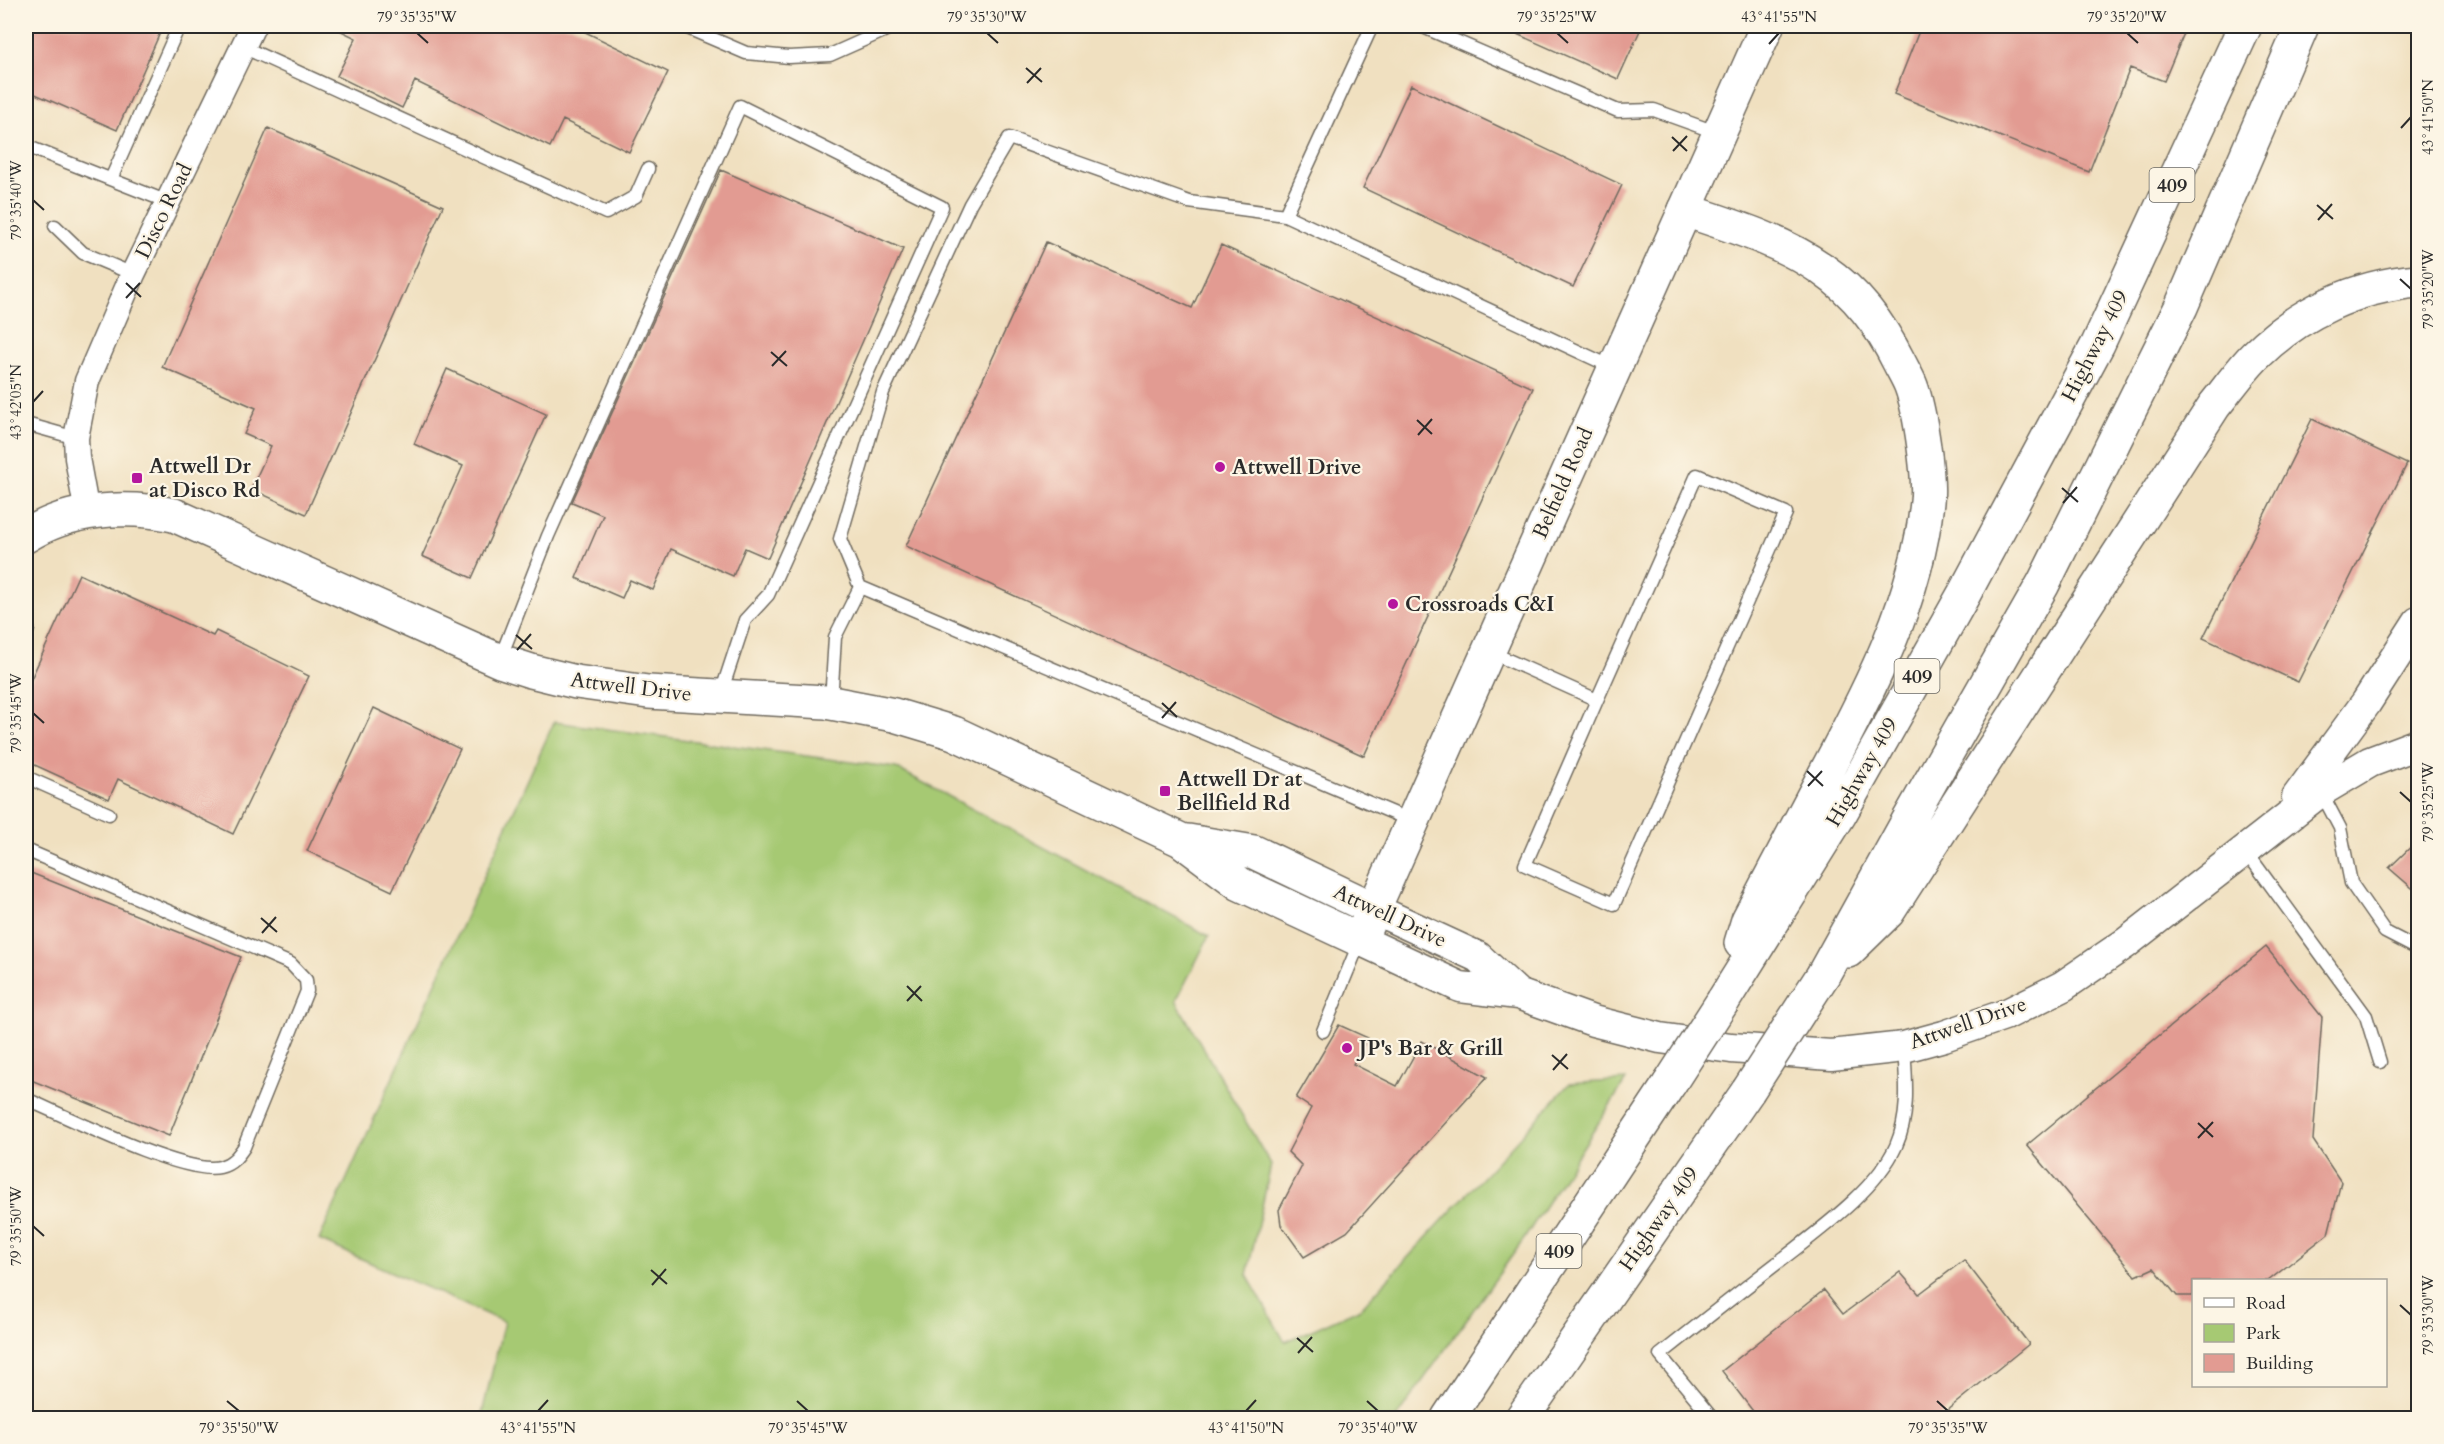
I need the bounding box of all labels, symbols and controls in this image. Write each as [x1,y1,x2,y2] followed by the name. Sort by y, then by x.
[377,7,457,27] text: 79°35'35"W
[947,7,1027,27] text: 79°35'30"W
[1517,7,1597,27] text: 79°35'25"W
[1741,7,1817,27] text: 43°41'55"N
[2087,7,2167,27] text: 79°35'20"W
[2418,79,2438,155] text: 43°41'50"N
[128,158,200,264] street label: Disco Road
[6,160,26,240] text: 79°35'40"W
[2150,168,2194,202] road number: 409
[2418,249,2438,329] text: 79°35'20"W
[2054,285,2136,407] street label: Highway 409
[6,364,26,440] text: 43°42'05"N
[1526,423,1600,543] street label: Belfield Road
[149,452,260,505] place label: Attwell Dr at Disco Rd
[1232,453,1361,482] place label: Attwell Drive
[1213,460,1227,474] marker: Attwell Drive
[130,471,144,485] marker: Attwell Dr at Disco Rd
[1405,590,1554,619] place label: Crossroads C&I
[1386,597,1400,611] marker: Crossroads C&I
[1894,659,1940,693] road number: 409
[569,665,693,709] street label: Attwell Drive
[6,673,26,753] text: 79°35'45"W
[1819,712,1905,832] street label: Highway 409
[2418,762,2438,842] text: 79°35'25"W
[1177,765,1303,818] place label: Attwell Dr at Bellfield Rd
[1158,784,1172,798] marker: Attwell Dr at Bellfield Rd
[1329,877,1451,955] street label: Attwell Drive
[1906,989,2030,1057] street label: Attwell Drive
[1356,1034,1503,1063] place label: JP's Bar & Grill
[1340,1041,1354,1055] marker: JP's Bar & Grill
[1612,1161,1706,1277] street label: Highway 409
[6,1186,26,1266] text: 79°35'50"W
[1536,1234,1582,1268] road number: 409
[2418,1275,2438,1355] text: 79°35'30"W
[2192,1279,2387,1387] legend
[2246,1291,2286,1316] text: Road
[2246,1321,2281,1346] text: Park
[2246,1351,2314,1376] text: Building
[199,1418,279,1438] text: 79°35'50"W
[500,1418,576,1438] text: 43°41'55"N
[768,1418,848,1438] text: 79°35'45"W
[1208,1418,1284,1438] text: 43°41'50"N
[1338,1418,1418,1438] text: 79°35'40"W
[1908,1418,1988,1438] text: 79°35'35"W

